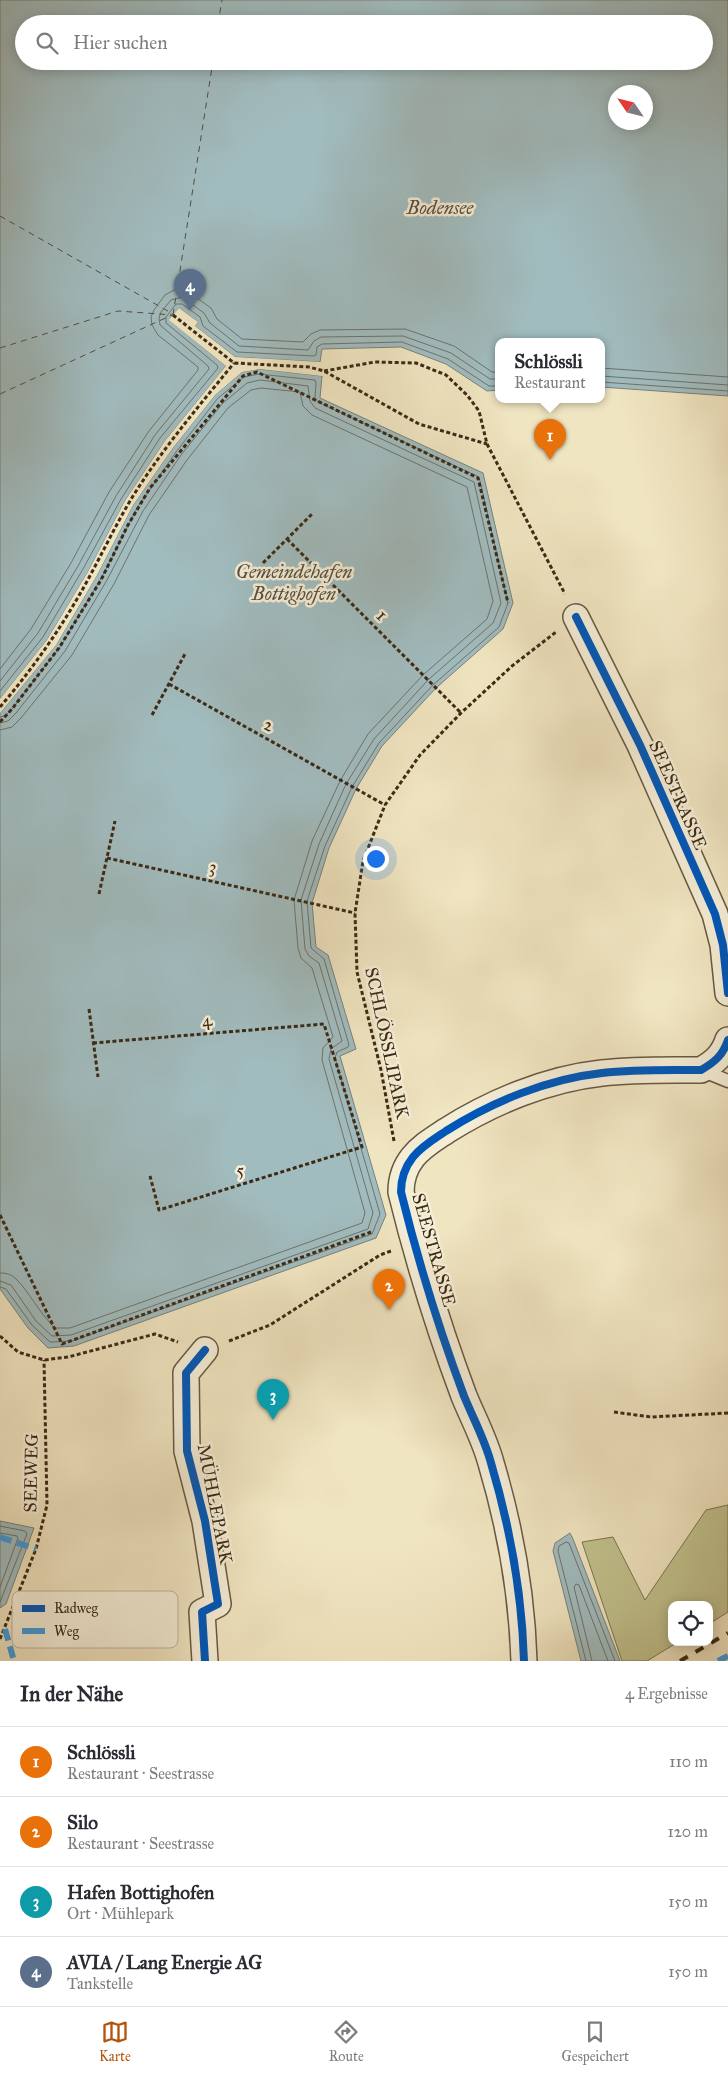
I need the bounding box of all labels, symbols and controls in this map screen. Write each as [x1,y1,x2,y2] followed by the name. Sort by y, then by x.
[15,15,713,70] search box
[33,29,61,57] icon: search
[73,31,167,54] text: Hier suchen
[608,85,653,130] north arrow
[406,196,474,219] water label: Bodensee
[174,269,206,310] pin: 4
[495,338,605,403] popup
[514,350,583,373] text: Schlössli
[514,373,586,392] text: Restaurant
[534,419,566,460] pin: 1
[236,560,352,605] water label: Gemeindehafen Bottighofen
[372,605,392,625] street label: 1
[260,713,278,737] street label: 2
[644,737,712,853] street label: SEESTRASSE
[363,846,389,872] your location
[207,855,219,879] street label: 3
[360,965,415,1122] street label: SCHLÖSSLIPARK
[201,1009,214,1031] street label: 4
[233,1158,248,1182] street label: 5
[407,1191,461,1309] street label: SEESTRASSE
[373,1269,405,1310] pin: 2
[257,1379,289,1420] pin: 3
[19,1433,43,1513] street label: SEEWEG
[193,1442,239,1567] street label: MÜHLEPARK
[12,1591,178,1648] legend
[54,1600,99,1617] text: Radweg
[668,1601,713,1646] map controls
[668,1601,713,1646] button: locate
[54,1623,80,1640] text: Weg
[20,1681,123,1707] text: In der Nähe
[625,1684,708,1703] text: 4 Ergebnisse
[67,1741,136,1764] text: Schlössli
[33,1752,39,1771] text: 1
[669,1752,708,1771] text: 110 m
[67,1764,214,1783] text: Restaurant · Seestrasse
[67,1811,98,1834] text: Silo
[32,1822,40,1841] text: 2
[668,1822,708,1841] text: 120 m
[67,1834,214,1853] text: Restaurant · Seestrasse
[67,1881,214,1904] text: Hafen Bottighofen
[33,1892,39,1911] text: 3
[668,1892,708,1911] text: 150 m
[67,1904,174,1923] text: Ort · Mühlepark
[67,1951,262,1974] text: AVIA / Lang Energie AG
[32,1962,40,1981] text: 4
[668,1962,708,1981] text: 150 m
[67,1974,133,1993] text: Tankstelle
[99,2018,131,2065] tab: Karte
[329,2018,364,2065] tab: Route
[562,2018,629,2065] tab: Gespeichert

